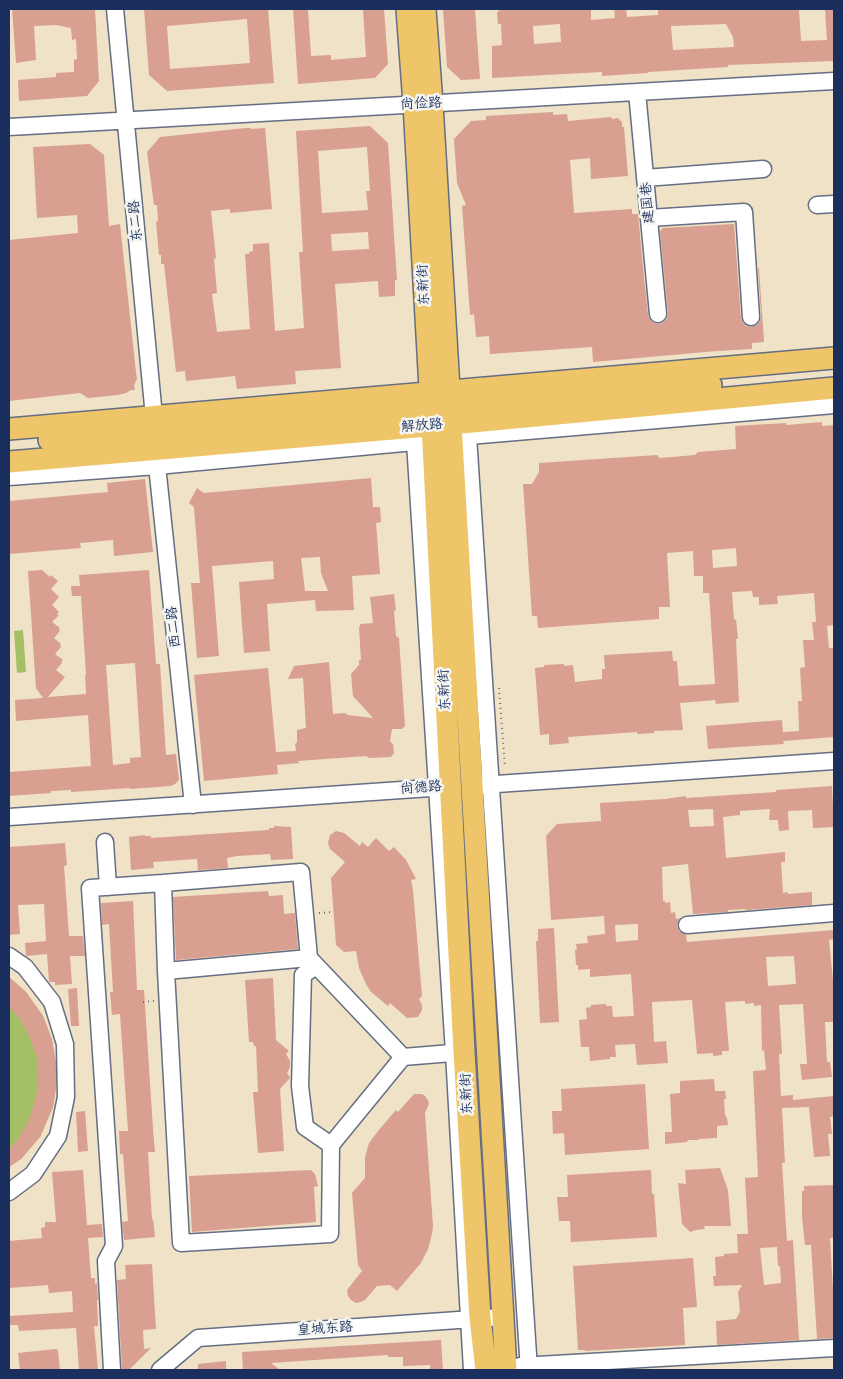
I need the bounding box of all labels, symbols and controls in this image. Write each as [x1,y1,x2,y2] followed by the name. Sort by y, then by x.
[400,95,442,113] street label: 尚俭路
[638,181,658,225] street label: 建国巷
[126,199,146,243] street label: 东二路
[415,264,433,306] street label: 东新街
[400,416,444,436] street label: 解放路
[163,605,185,649] street label: 西二路
[436,669,454,711] street label: 东新街
[399,778,443,798] street label: 尚德路
[458,1073,476,1115] street label: 东新街
[296,1319,354,1339] street label: 皇城东路

